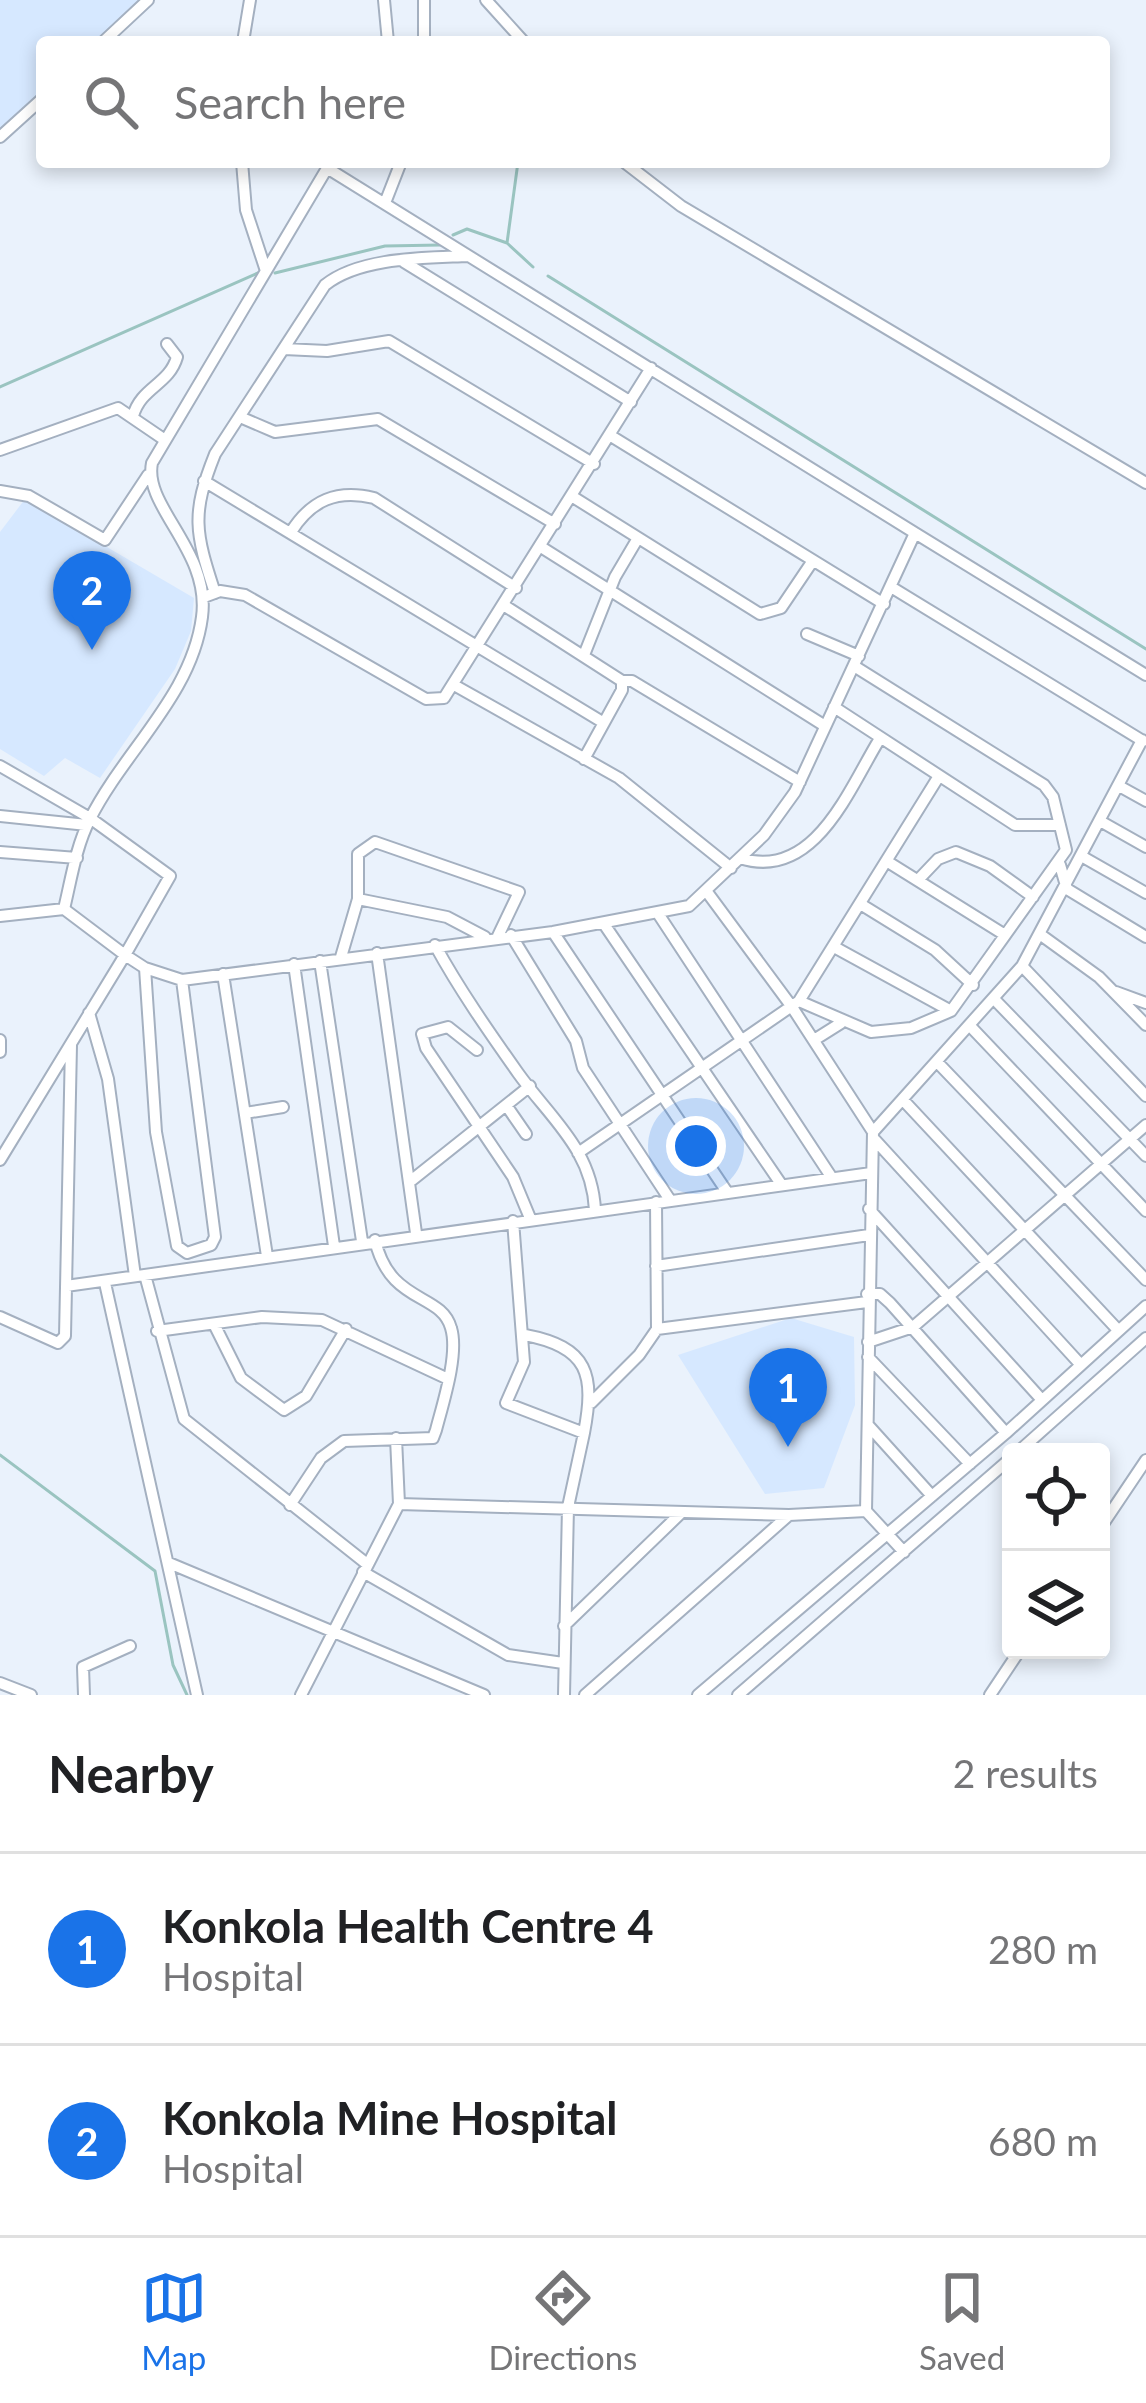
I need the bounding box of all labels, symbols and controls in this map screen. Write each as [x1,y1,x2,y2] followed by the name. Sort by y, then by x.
[36,36,1110,168] search box
[78,69,144,135] icon: search
[174,75,406,129] text: Search here
[53,551,131,650] pin: 2
[666,1116,726,1176] your location
[749,1348,827,1447] pin: 1
[1002,1443,1110,1659] map controls
[1002,1443,1110,1551] button: locate
[1002,1551,1110,1659] button: layers
[48,1743,214,1804] text: Nearby
[953,1750,1098,1796] text: 2 results
[162,1899,654,1953] text: Konkola Health Centre 4
[76,1926,98,1972] text: 1
[988,1926,1098,1972] text: 280 m
[162,1953,304,1999] text: Hospital
[162,2091,617,2145] text: Konkola Mine Hospital
[76,2118,98,2164] text: 2
[988,2118,1098,2164] text: 680 m
[162,2145,304,2191] text: Hospital
[141,2265,207,2377] tab: Map
[488,2265,637,2377] tab: Directions
[919,2265,1005,2377] tab: Saved

